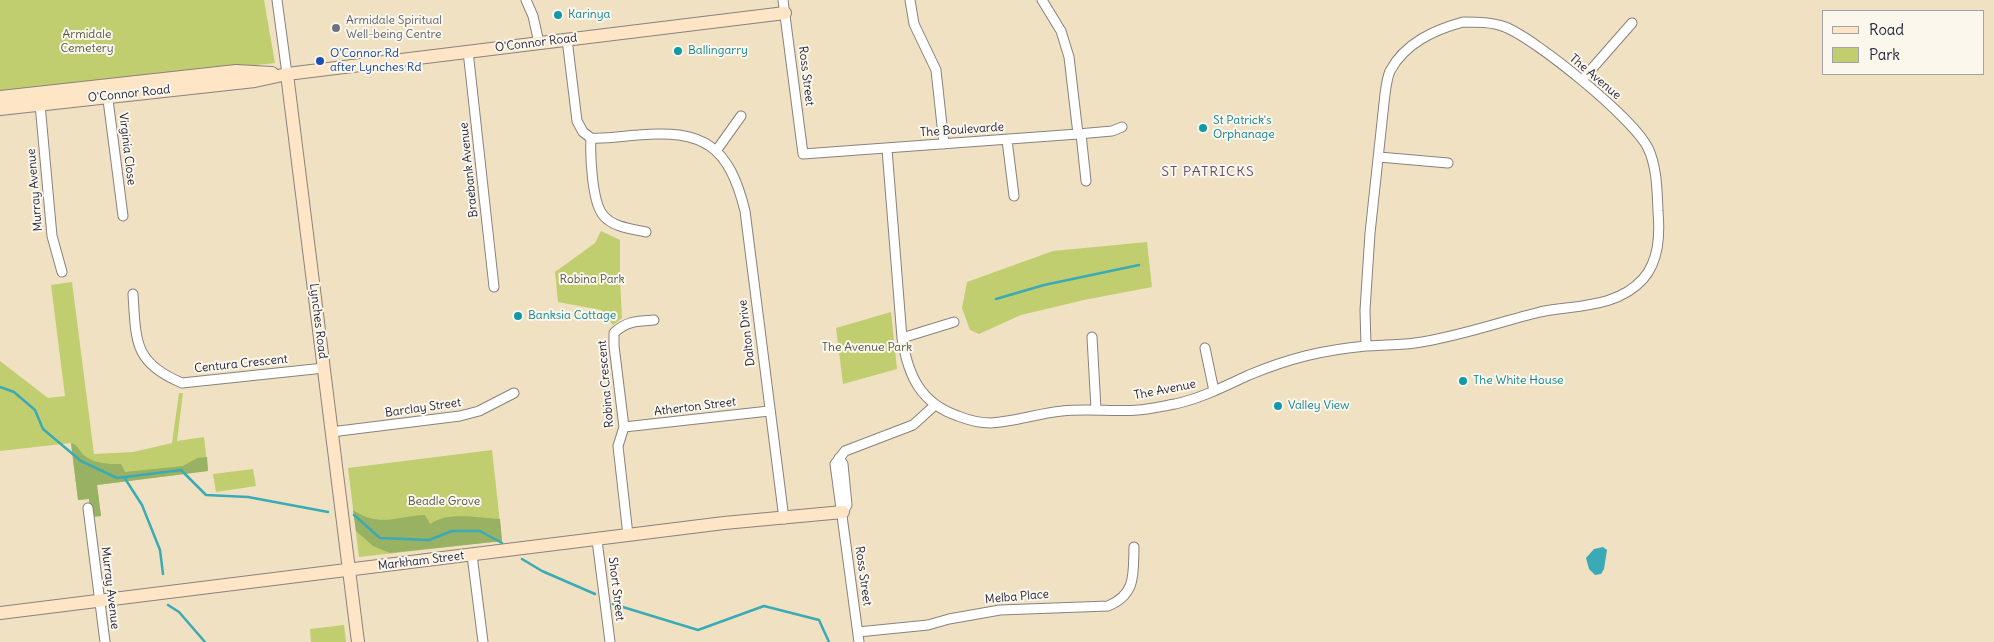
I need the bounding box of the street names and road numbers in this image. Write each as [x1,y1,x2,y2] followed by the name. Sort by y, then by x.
[494,31,578,55] street label: O'Connor Road
[795,45,817,107] street label: Ross Street
[1566,51,1624,103] street label: The Avenue
[87,83,171,105] street label: O'Connor Road
[115,112,139,186] street label: Virginia Close
[920,120,1004,140] street label: The Boulevarde
[457,122,481,218] street label: Braebank Avenue
[24,148,46,232] street label: Murray Avenue
[306,282,330,360] street label: Lynches Road
[736,299,758,367] street label: Dalton Drive
[595,340,617,428] street label: Robina Crescent
[194,352,288,376] street label: Centura Crescent
[1133,377,1197,403] street label: The Avenue
[653,395,737,419] street label: Atherton Street
[384,396,462,420] street label: Barclay Street
[852,545,874,607] street label: Ross Street
[98,546,122,630] street label: Murray Avenue
[377,549,465,573] street label: Markham Street
[605,556,627,622] street label: Short Street
[984,587,1050,607] street label: Melba Place

